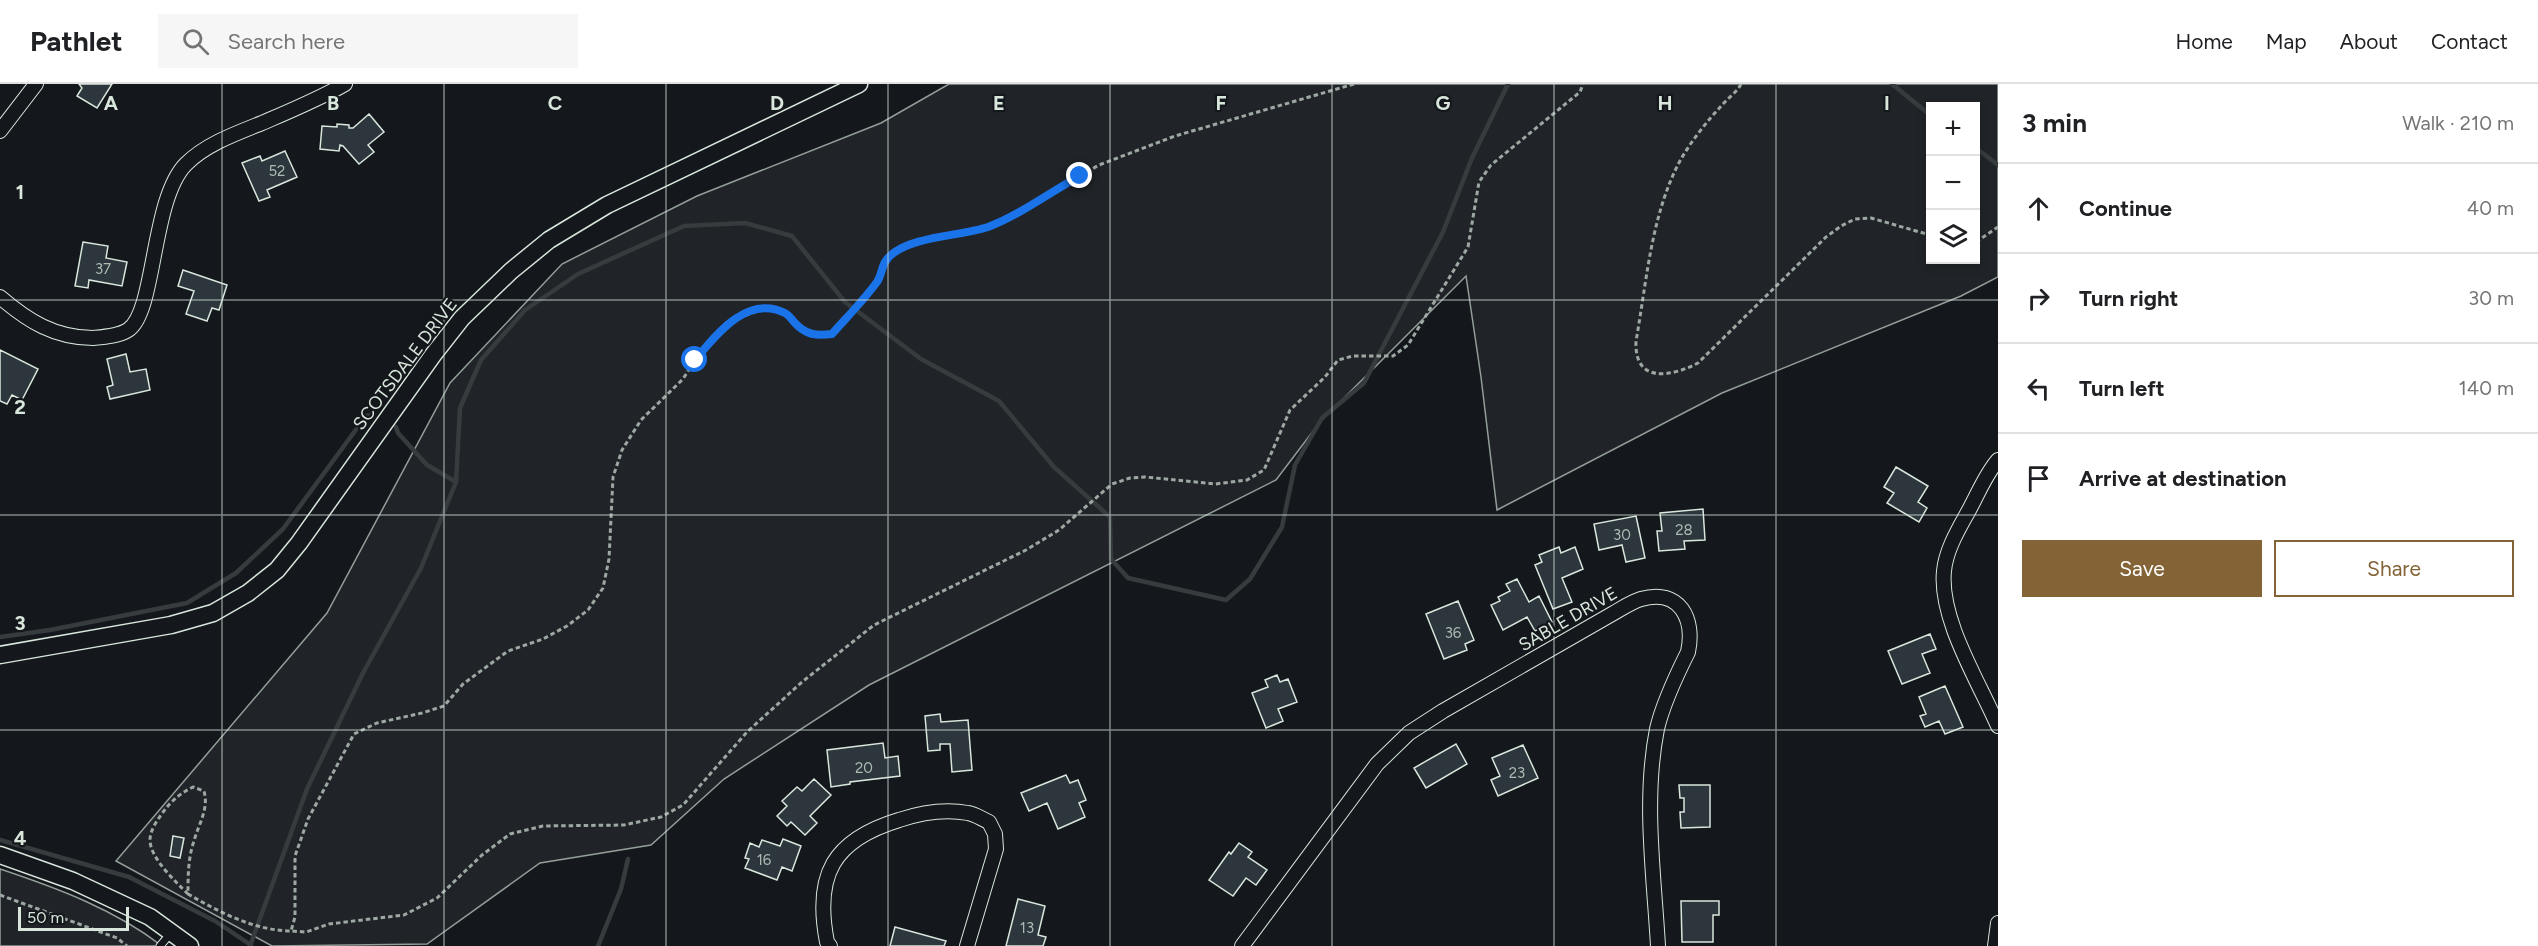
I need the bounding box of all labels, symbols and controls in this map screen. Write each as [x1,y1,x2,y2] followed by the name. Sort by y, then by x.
[158,14,578,68] search box
[30,24,122,58] text: Pathlet
[179,25,212,58] icon: search
[227,28,345,55] text: Search here
[2176,29,2233,54] text: Home
[2266,29,2307,54] text: Map
[2340,29,2398,54] text: About
[2431,29,2508,54] text: Contact
[104,91,119,115] text: A
[327,91,339,115] text: B
[548,91,562,115] text: C
[770,91,784,115] text: D
[993,91,1005,115] text: E
[1215,91,1227,115] text: F
[1436,91,1451,115] text: G
[1658,91,1673,115] text: H
[1884,91,1890,115] text: I
[1926,102,1980,264] map controls
[1926,102,1980,156] button: +
[2022,107,2087,139] text: 3 min
[2402,111,2514,135] text: Walk · 210 m
[1926,156,1980,210] button: −
[268,162,286,180] house number: 52
[1066,162,1092,188] route end
[16,180,24,204] text: 1
[2022,192,2055,225] icon: ahead
[2079,195,2172,222] text: Continue
[2467,196,2514,220] text: 40 m
[1926,210,1980,264] button: layers
[95,260,111,278] house number: 37
[2022,282,2055,315] icon: right
[2079,285,2178,312] text: Turn right
[2468,286,2514,310] text: 30 m
[348,294,462,434] street label: SCOTSDALE DRIVE
[681,346,707,372] route start
[2022,372,2055,405] icon: left
[2079,375,2165,402] text: Turn left
[2459,376,2514,400] text: 140 m
[14,395,26,419] text: 2
[2022,462,2055,495] icon: arrive
[2079,465,2287,492] text: Arrive at destination
[1675,521,1693,539] house number: 28
[1613,526,1631,544] house number: 30
[2022,540,2262,597] button: Save
[2274,540,2514,597] button: Share
[1515,582,1621,656] street label: SABLE DRIVE
[14,611,26,635] text: 3
[1445,624,1462,642] house number: 36
[855,759,873,777] house number: 20
[1509,764,1525,782] house number: 23
[14,826,27,850] text: 4
[757,851,772,869] house number: 16
[18,904,129,932] scale bar
[27,908,64,927] text: 50 m
[1020,919,1034,937] house number: 13

